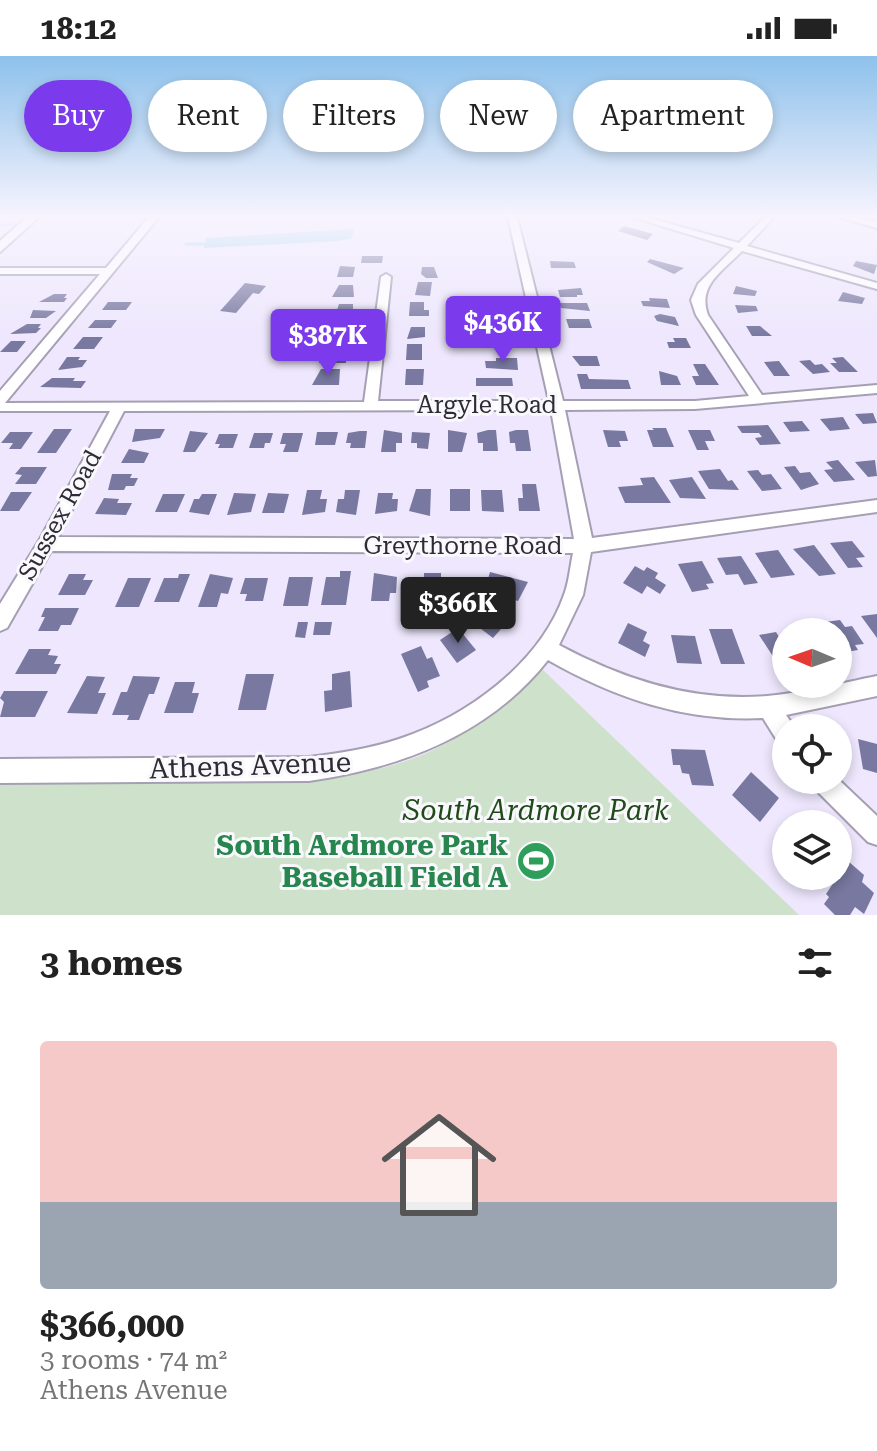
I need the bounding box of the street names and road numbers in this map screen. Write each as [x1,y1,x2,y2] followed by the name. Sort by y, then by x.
[417,391,557,419] street label: Argyle Road
[13,445,107,585] street label: Sussex Road
[363,532,563,560] street label: Greythorne Road
[148,745,352,786] street label: Athens Avenue

